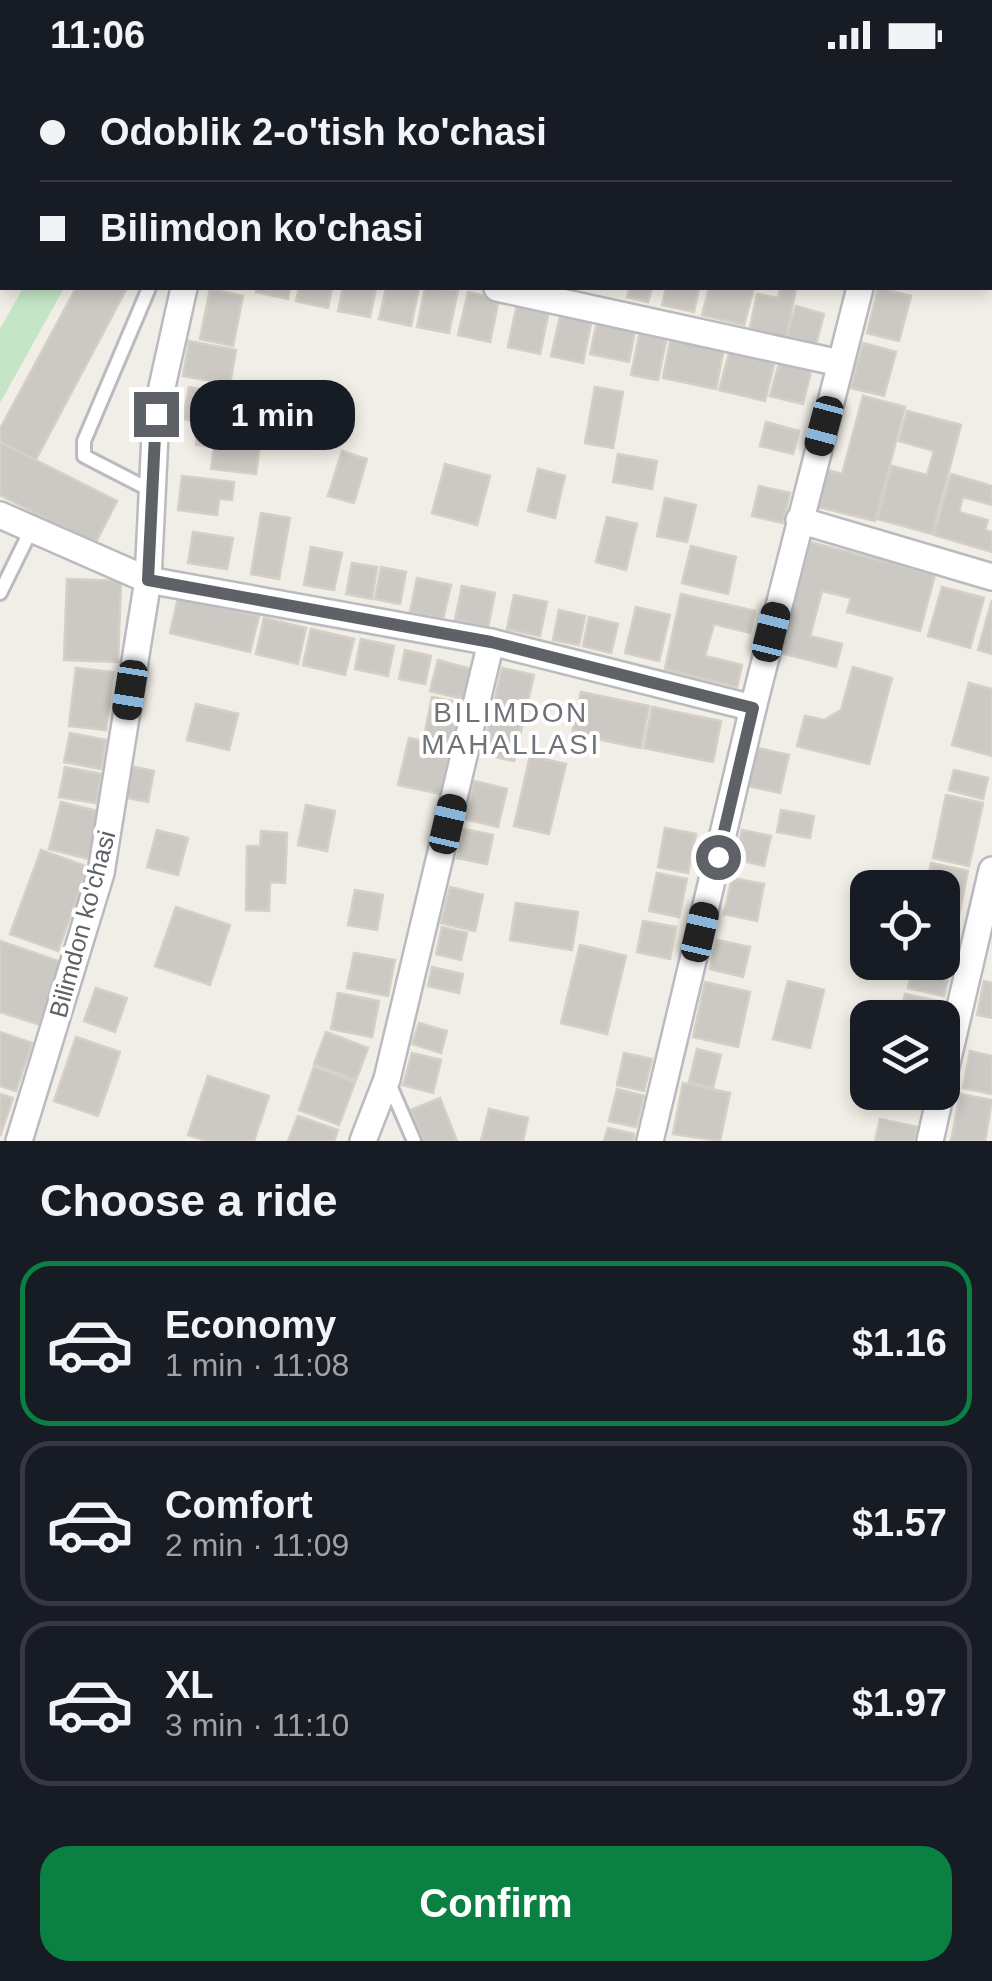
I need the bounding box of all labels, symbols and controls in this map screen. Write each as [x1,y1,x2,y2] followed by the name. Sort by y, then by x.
[50,14,145,56] text: 11:06
[100,111,547,153] text: Odoblik 2-o'tish ko'chasi
[100,207,424,249] text: Bilimdon ko'chasi
[191,379,356,449] callout: 1 min
[134,392,179,437] route end
[802,393,846,459] car
[231,397,314,433] text: 1 min
[749,599,793,665] car
[110,658,150,722] car
[421,697,601,760] district label: BILIMDON MAHALLASI
[427,791,469,857] car
[44,827,120,1021] street label: Bilimdon ko'chasi
[696,835,741,880] route start
[850,870,960,1110] map controls
[850,870,960,980] button: locate
[679,899,721,965] car
[850,1000,960,1110] button: layers
[40,1175,338,1226] text: Choose a ride
[45,1299,135,1389] icon: car
[165,1304,336,1346] text: Economy
[852,1322,947,1364] text: $1.16
[165,1347,349,1383] text: 1 min · 11:08
[45,1479,135,1569] icon: car
[165,1484,313,1526] text: Comfort
[852,1502,947,1544] text: $1.57
[165,1527,349,1563] text: 2 min · 11:09
[45,1659,135,1749] icon: car
[165,1664,214,1706] text: XL
[852,1682,947,1724] text: $1.97
[165,1707,349,1743] text: 3 min · 11:10
[40,1846,952,1961] button: Confirm

